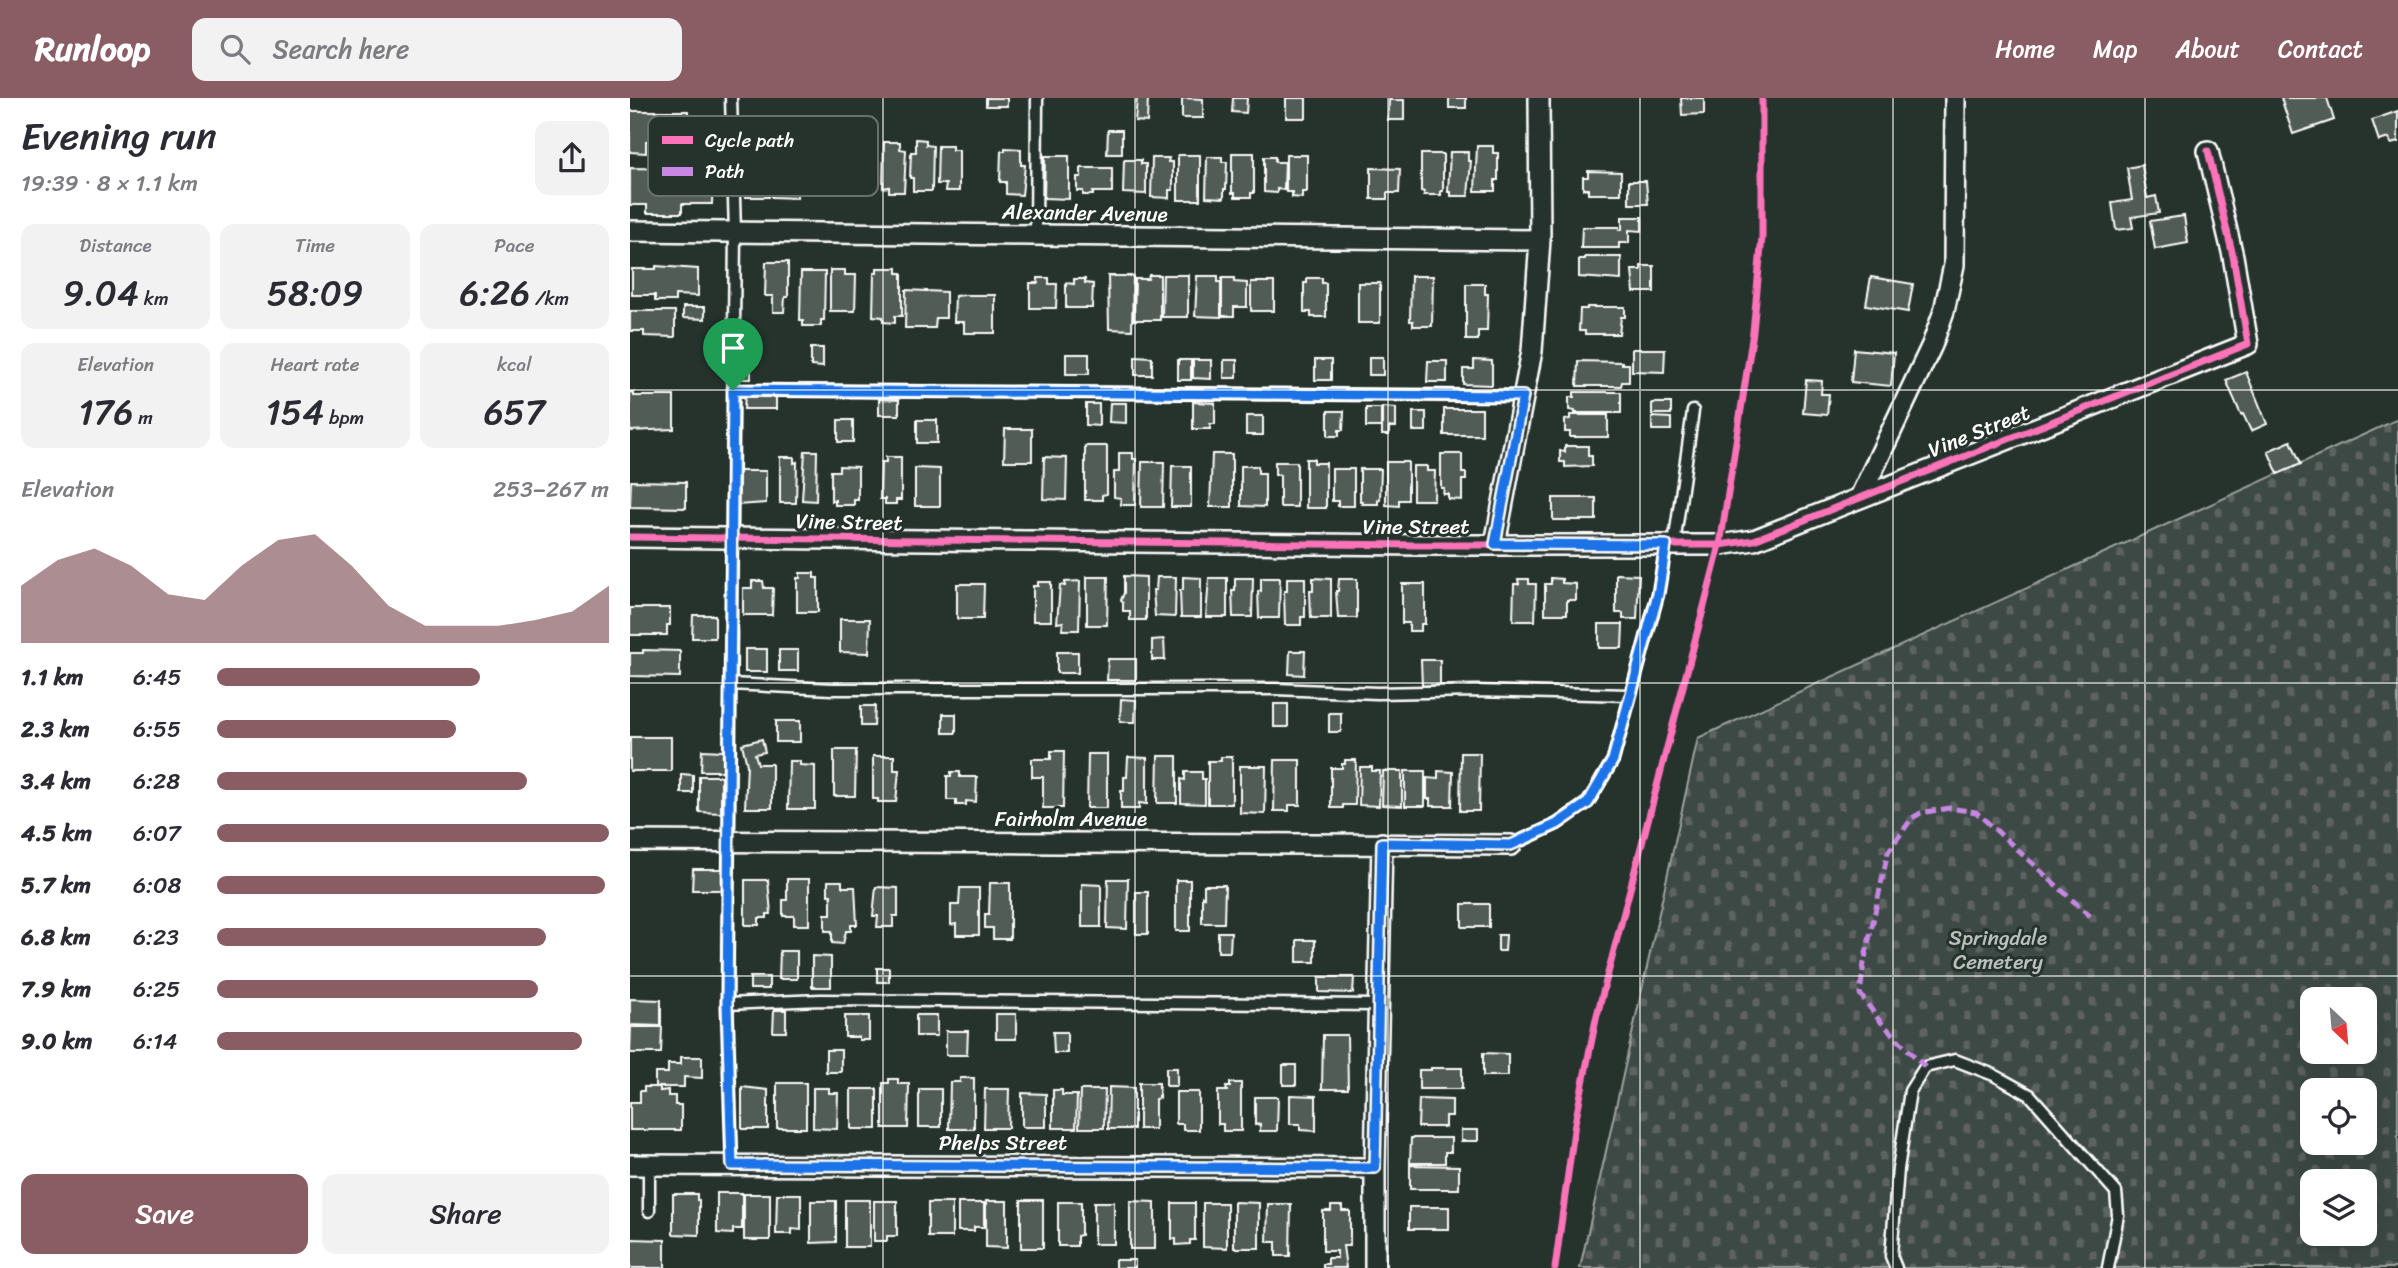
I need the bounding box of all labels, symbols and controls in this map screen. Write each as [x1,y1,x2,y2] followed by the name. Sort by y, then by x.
[192,18,682,81] search box
[35,20,150,78] text: Runloop
[272,26,409,72] text: Search here
[1995,28,2055,70] text: Home
[2093,28,2137,70] text: Map
[2175,28,2240,70] text: About
[2278,28,2363,70] text: Contact
[216,30,254,68] icon: search
[21,103,217,170] text: Evening run
[648,116,878,196] legend
[535,121,609,195] button: share
[705,124,794,157] text: Cycle path
[705,155,744,188] text: Path
[21,163,198,204] text: 19:39 · 8 × 1.1 km
[1001,193,1168,233] street label: Alexander Avenue
[80,229,152,262] text: Distance
[295,229,335,262] text: Time
[494,229,534,262] text: Pace
[63,262,139,324] text: 9.04
[267,262,363,324] text: 58:09
[460,262,530,324] text: 6:26
[139,282,169,315] text: km
[530,282,569,315] text: /km
[703,318,763,390] pin
[714,329,752,367] icon: arrive
[77,348,154,381] text: Elevation
[270,348,360,381] text: Heart rate
[497,348,532,381] text: kcal
[78,381,133,443] text: 176
[266,381,324,443] text: 154
[484,381,545,443] text: 657
[1922,393,2036,469] street label: Vine Street
[133,401,153,434] text: m
[324,401,364,434] text: bpm
[21,469,114,510] text: Elevation
[493,469,609,510] text: 253–267 m
[795,502,903,542] street label: Vine Street
[1363,508,1469,546] street label: Vine Street
[21,657,84,698] text: 1.1 km
[133,657,181,698] text: 6:45
[21,709,90,750] text: 2.3 km
[133,709,181,750] text: 6:55
[21,761,91,802] text: 3.4 km
[133,761,180,802] text: 6:28
[995,800,1147,838] street label: Fairholm Avenue
[21,813,92,854] text: 4.5 km
[133,813,181,854] text: 6:07
[21,865,91,906] text: 5.7 km
[133,865,181,906] text: 6:08
[21,917,91,958] text: 6.8 km
[133,917,179,958] text: 6:23
[1949,919,2047,981] park label: Springdale Cemetery
[21,969,91,1010] text: 7.9 km
[133,969,180,1010] text: 6:25
[2300,987,2376,1064] north arrow
[2300,987,2377,1246] map controls
[21,1021,92,1062] text: 9.0 km
[133,1021,177,1062] text: 6:14
[2300,1078,2377,1155] button: locate
[939,1124,1067,1162] street label: Phelps Street
[2300,1169,2377,1246] button: layers
[21,1174,308,1254] button: Save
[322,1174,609,1254] button: Share

